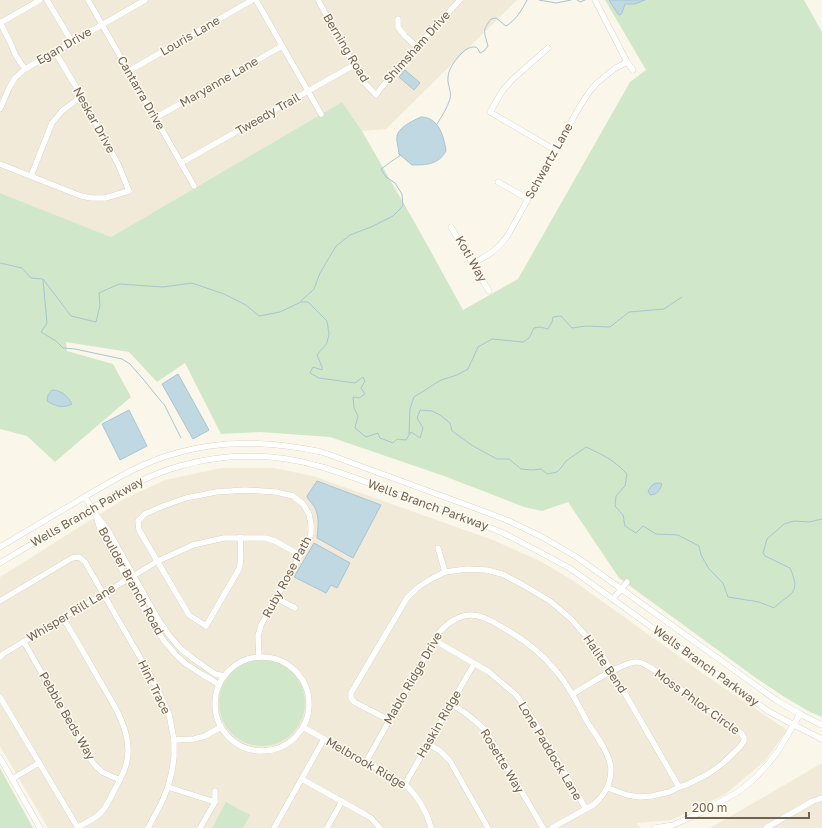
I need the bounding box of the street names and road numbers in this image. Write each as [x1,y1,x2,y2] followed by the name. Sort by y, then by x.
[380,7,453,86] street label: Shimsham Drive
[320,11,373,85] street label: Berning Road
[157,12,222,59] street label: Louris Lane
[33,24,94,67] street label: Egan Drive
[114,53,169,132] street label: Cantarra Drive
[177,53,261,110] street label: Maryanne Lane
[70,84,119,155] street label: Neskar Drive
[233,89,303,138] street label: Tweedy Trail
[521,120,576,202] street label: Schwartz Lane
[452,233,491,285] street label: Koti Way
[28,473,146,550] street label: Wells Branch Parkway
[366,476,491,533] street label: Wells Branch Parkway
[95,524,167,637] street label: Boulder Branch Road
[259,533,314,620] street label: Ruby Rose Path
[24,580,118,645] street label: Whisper Rill Lane
[650,622,763,709] street label: Wells Branch Parkway
[380,629,445,727] street label: Mablo Ridge Drive
[580,632,631,696] street label: Halite Bend
[135,657,174,716] street label: Hint Trace
[652,666,743,738] street label: Moss Phlox Circle
[36,669,99,763] street label: Pebble Beds Way
[413,687,464,760] street label: Haskin Ridge
[515,699,586,803] street label: Lone Paddock Lane
[477,726,528,796] street label: Rosette Way
[323,733,409,792] street label: Melbrook Ridge

